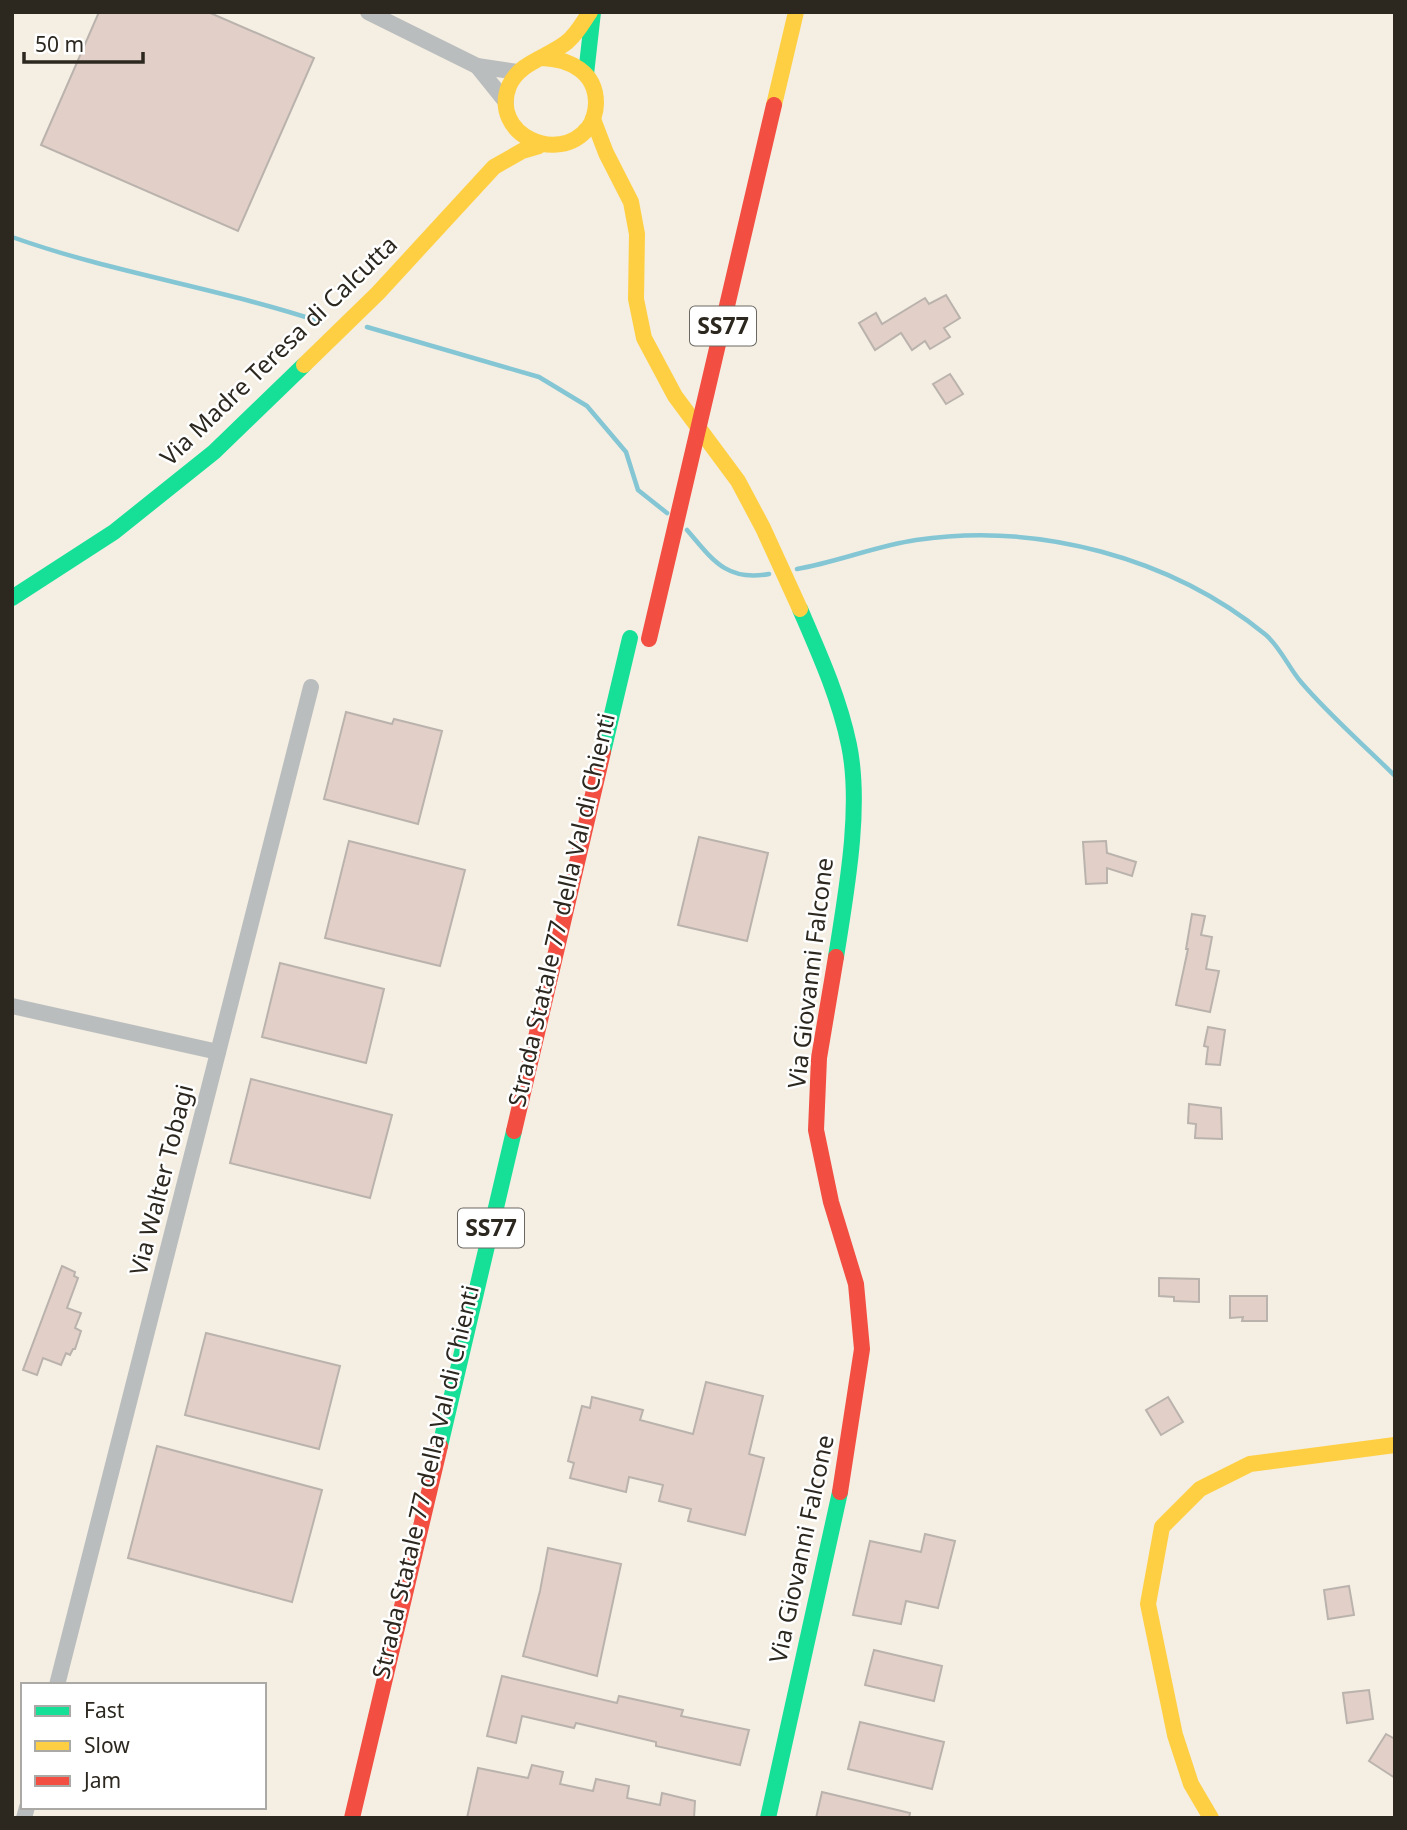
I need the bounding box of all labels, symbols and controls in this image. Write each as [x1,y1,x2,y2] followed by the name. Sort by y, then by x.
[24,21,144,65] scale bar
[35,30,84,58] text: 50 m
[152,228,404,472] street label: Via Madre Teresa di Calcutta
[690,306,756,346] road number: SS77
[499,710,622,1110] street label: Strada Statale 77 della Val di Chienti
[779,856,840,1090] street label: Via Giovanni Falcone
[121,1081,200,1278] street label: Via Walter Tobagi
[458,1208,524,1247] road number: SS77
[363,1282,486,1682] street label: Strada Statale 77 della Val di Chienti
[760,1432,841,1666] street label: Via Giovanni Falcone
[21,1683,266,1809] legend
[84,1696,125,1724] text: Fast
[84,1731,130,1759] text: Slow
[82,1766,121,1794] text: Jam

